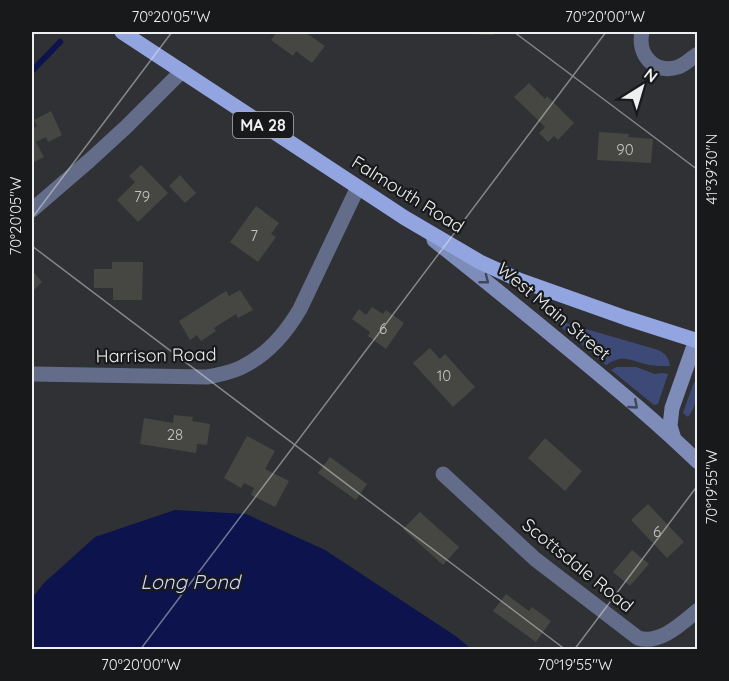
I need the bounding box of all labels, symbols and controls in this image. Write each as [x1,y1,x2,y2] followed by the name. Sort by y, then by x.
[131,7,211,26] text: 70°20'05"W
[565,7,645,26] text: 70°20'00"W
[612,57,672,117] north arrow
[640,63,662,87] text: N
[233,112,293,138] road number: MA 28
[702,134,721,204] text: 41°39'30"N
[616,140,634,159] house number: 90
[347,150,469,238] street label: Falmouth Road
[6,176,25,256] text: 70°20'05"W
[134,187,150,206] house number: 79
[250,226,258,245] house number: 7
[493,257,615,365] street label: West Main Street
[478,272,489,283] one-way arrow
[379,319,387,338] house number: 6
[95,342,217,368] street label: Harrison Road
[437,366,451,385] house number: 10
[627,398,638,409] one-way arrow
[167,425,183,444] house number: 28
[702,449,721,525] text: 70°19'55"W
[518,513,638,617] street label: Scottsdale Road
[653,522,661,541] house number: 6
[140,569,243,594] water label: Long Pond
[101,655,181,674] text: 70°20'00"W
[537,655,613,674] text: 70°19'55"W

